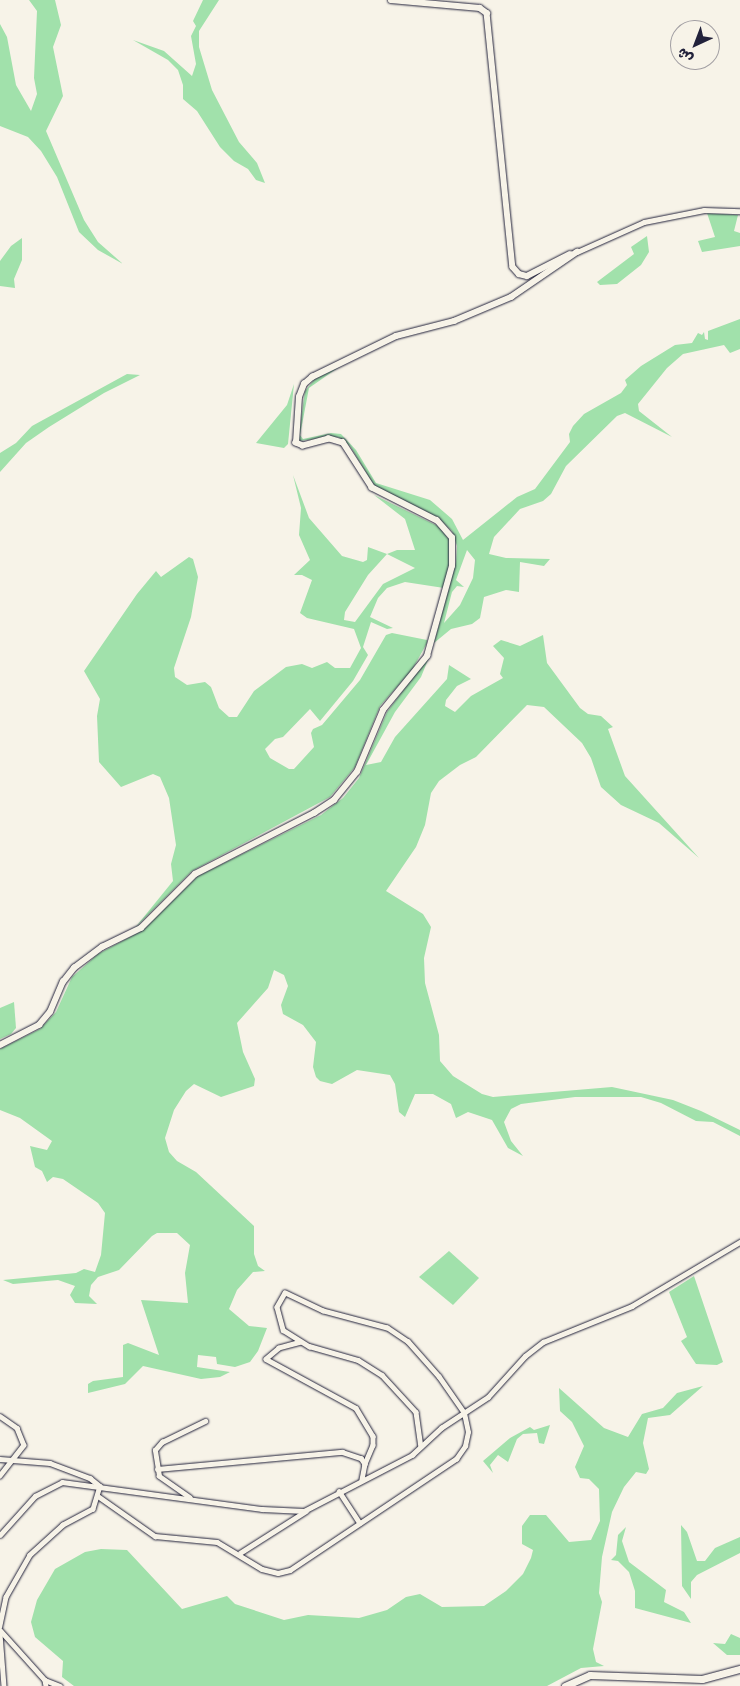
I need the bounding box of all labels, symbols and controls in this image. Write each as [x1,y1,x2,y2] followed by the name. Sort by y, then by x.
[670,20,720,70] north arrow
[674,43,697,67] text: ش

